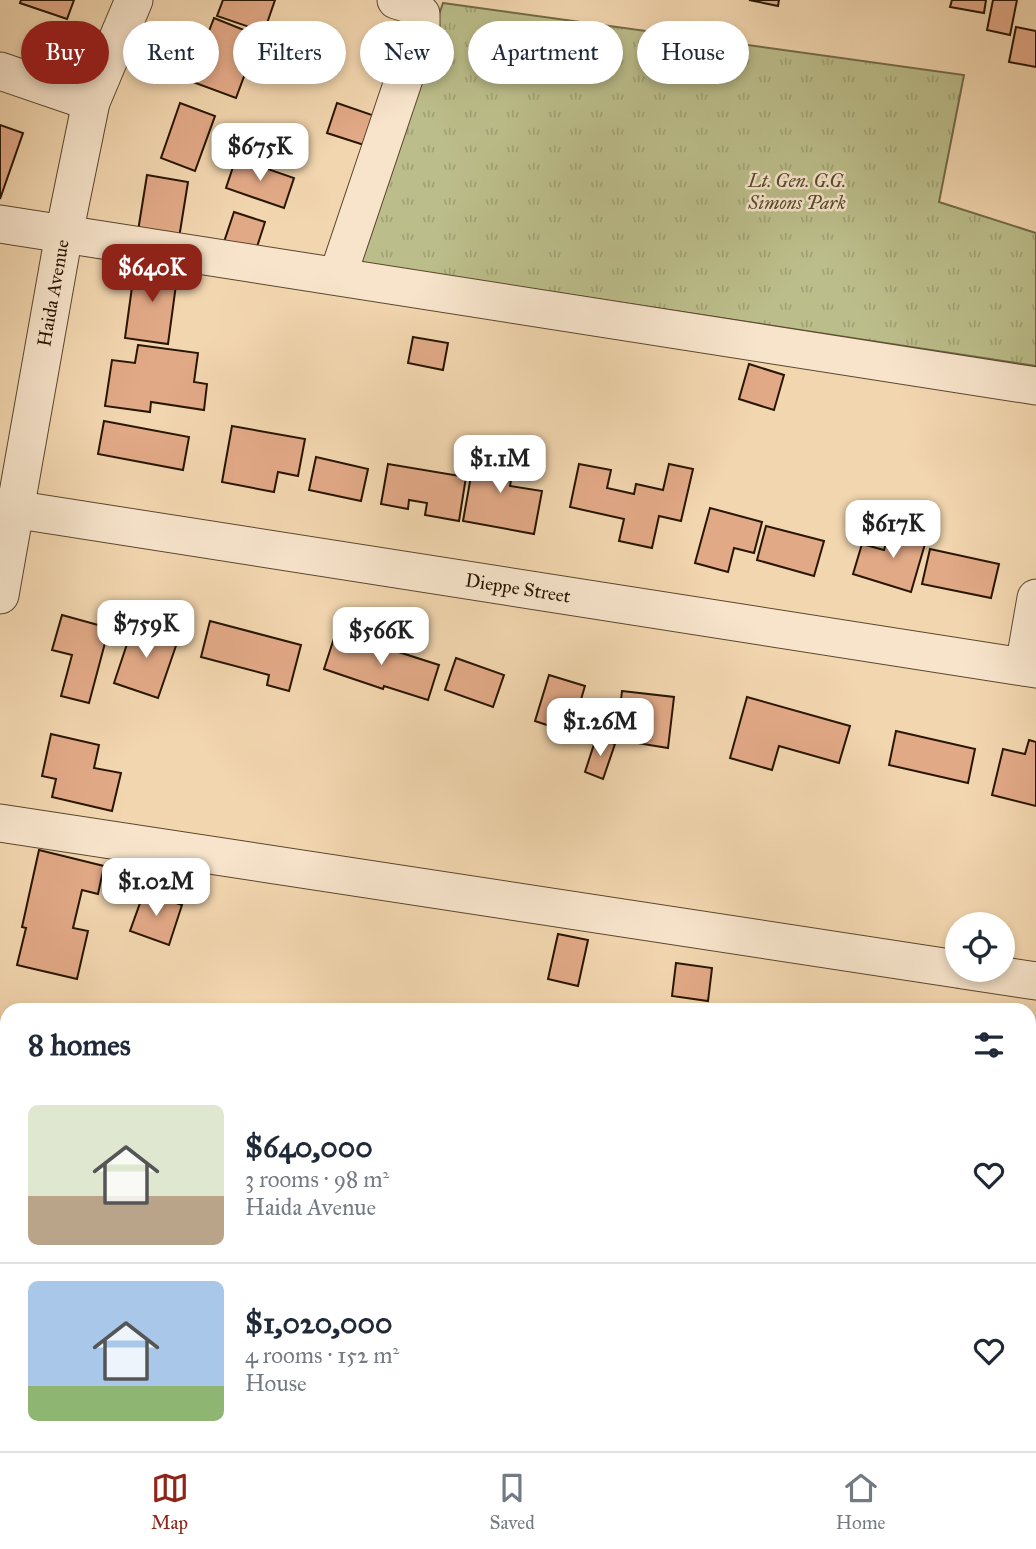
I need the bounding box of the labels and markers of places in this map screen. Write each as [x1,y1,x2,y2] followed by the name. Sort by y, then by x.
[211,124,309,183] pin: $675K
[103,244,201,304] pin: $640K
[451,435,549,495] pin: $1.1M
[844,500,942,560] pin: $617K
[97,600,195,660] pin: $759K
[332,608,430,667] pin: $566K
[543,698,657,758] pin: $1.26M
[99,858,213,918] pin: $1.02M

